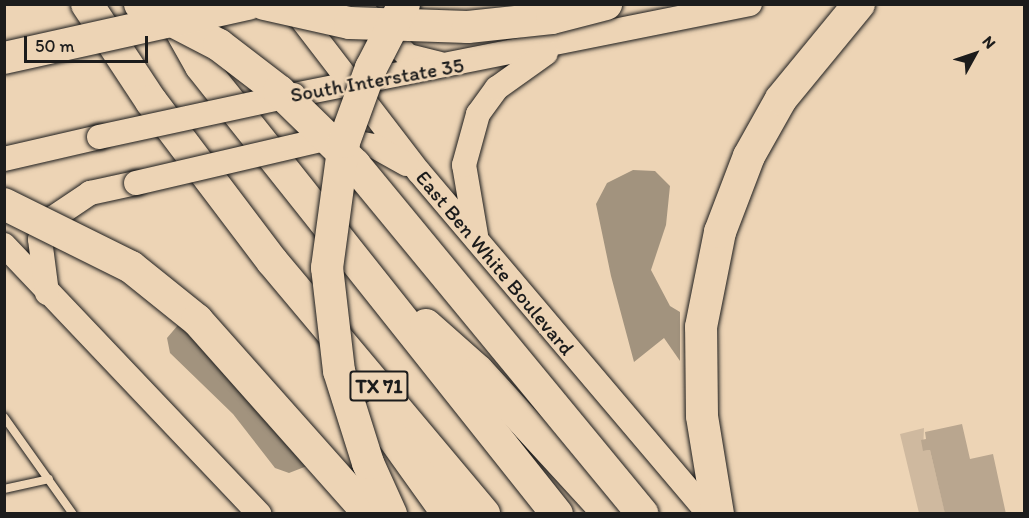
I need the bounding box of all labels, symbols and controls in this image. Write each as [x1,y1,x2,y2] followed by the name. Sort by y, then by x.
[27,24,152,62] scale bar
[945,24,1005,84] north arrow
[978,32,1000,52] text: N
[35,35,75,57] text: 50 m
[288,52,466,108] street label: South Interstate 35
[410,165,580,361] street label: East Ben White Boulevard
[349,369,409,403] road number: TX 71

